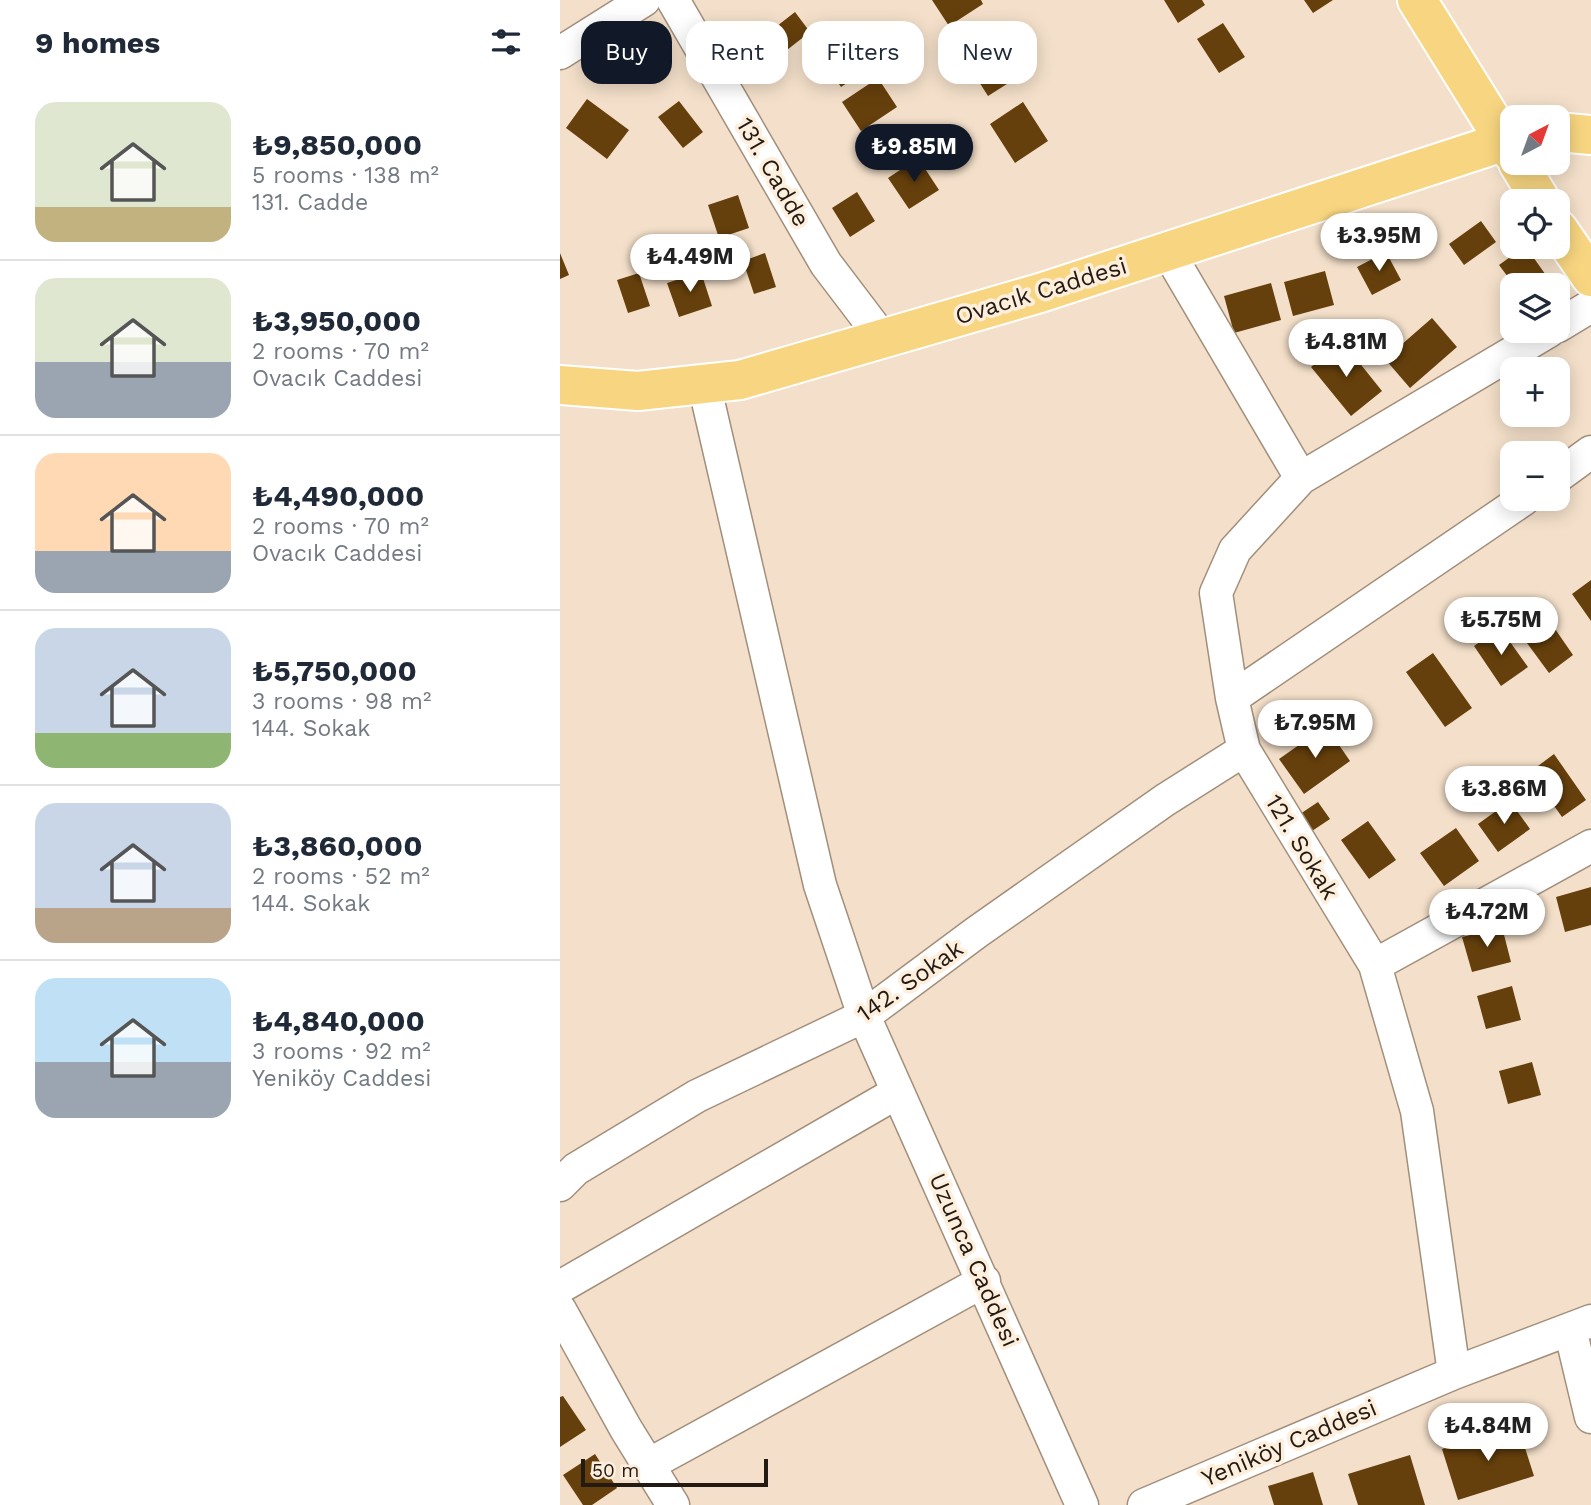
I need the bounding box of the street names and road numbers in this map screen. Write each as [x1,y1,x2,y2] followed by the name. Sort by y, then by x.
[731,112,815,232] street label: 131. Cadde
[952,252,1130,330] street label: Ovacık Caddesi
[1260,789,1344,905] street label: 121. Sokak
[852,934,969,1028] street label: 142. Sokak
[923,1169,1025,1351] street label: Uzunca Caddesi
[1197,1394,1381,1492] street label: Yeniköy Caddesi

